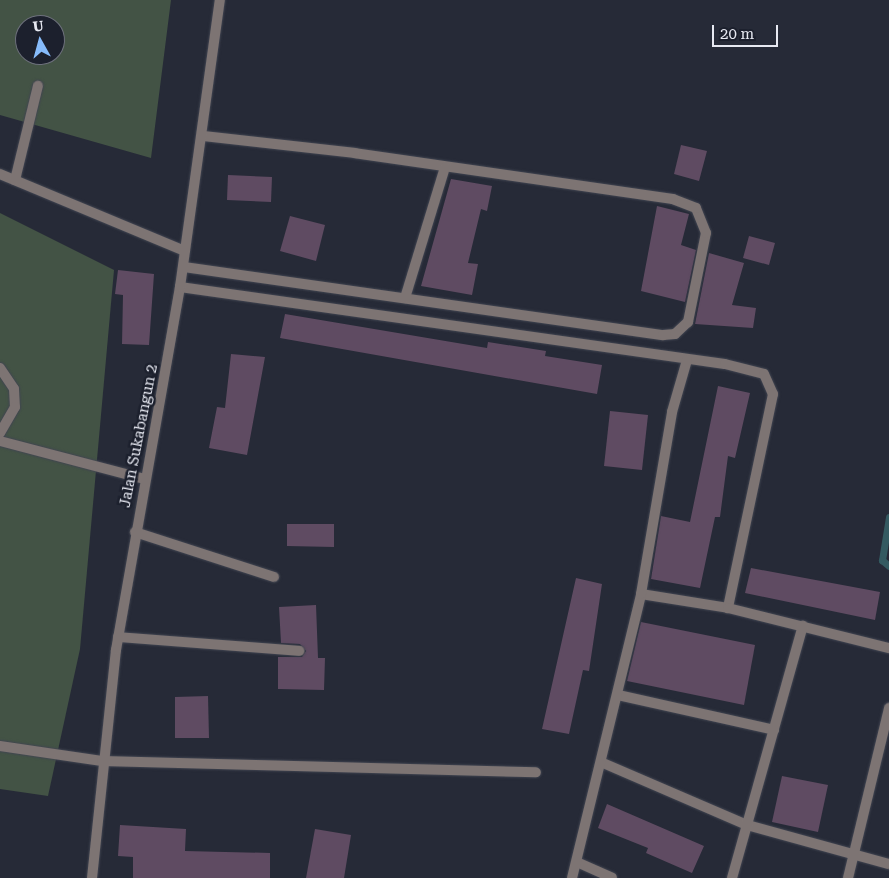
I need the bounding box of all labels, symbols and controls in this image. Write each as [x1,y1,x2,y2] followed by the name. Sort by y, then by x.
[15,15,65,65] north arrow
[714,15,780,47] scale bar
[32,18,45,35] text: U
[720,25,754,43] text: 20 m
[116,363,162,509] street label: Jalan Sukabangun 2

